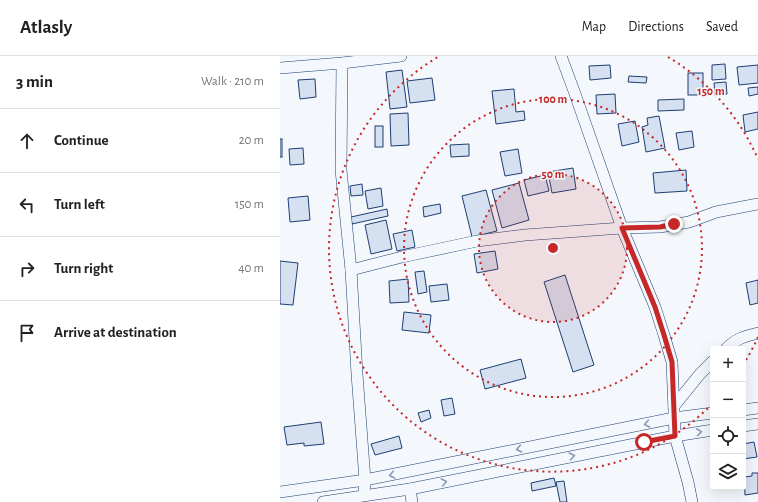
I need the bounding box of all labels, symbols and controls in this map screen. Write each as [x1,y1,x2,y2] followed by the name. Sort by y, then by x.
[20,18,72,37] text: Atlasly
[582,20,606,34] text: Map
[628,20,684,34] text: Directions
[706,20,738,34] text: Saved
[16,73,53,90] text: 3 min
[201,75,264,88] text: Walk · 210 m
[697,85,725,97] text: 150 m
[539,93,567,105] text: 100 m
[16,130,38,152] icon: ahead
[54,133,109,148] text: Continue
[239,134,264,147] text: 20 m
[542,168,565,180] text: 50 m
[16,194,38,216] icon: left
[54,197,105,212] text: Turn left
[235,198,264,211] text: 150 m
[665,215,683,233] route end
[546,241,560,255] centre of rings
[16,258,38,280] icon: right
[54,261,113,276] text: Turn right
[238,262,264,275] text: 40 m
[16,322,38,344] icon: arrive
[54,325,177,340] text: Arrive at destination
[710,346,746,490] map controls
[710,346,746,382] button: +
[710,382,746,418] button: −
[710,418,746,454] button: locate
[644,419,650,427] one-way arrow
[696,428,702,437] one-way arrow
[635,433,653,451] route start
[516,444,522,453] one-way arrow
[568,453,575,461] one-way arrow
[710,454,746,490] button: layers
[389,470,395,478] one-way arrow
[441,478,447,487] one-way arrow

